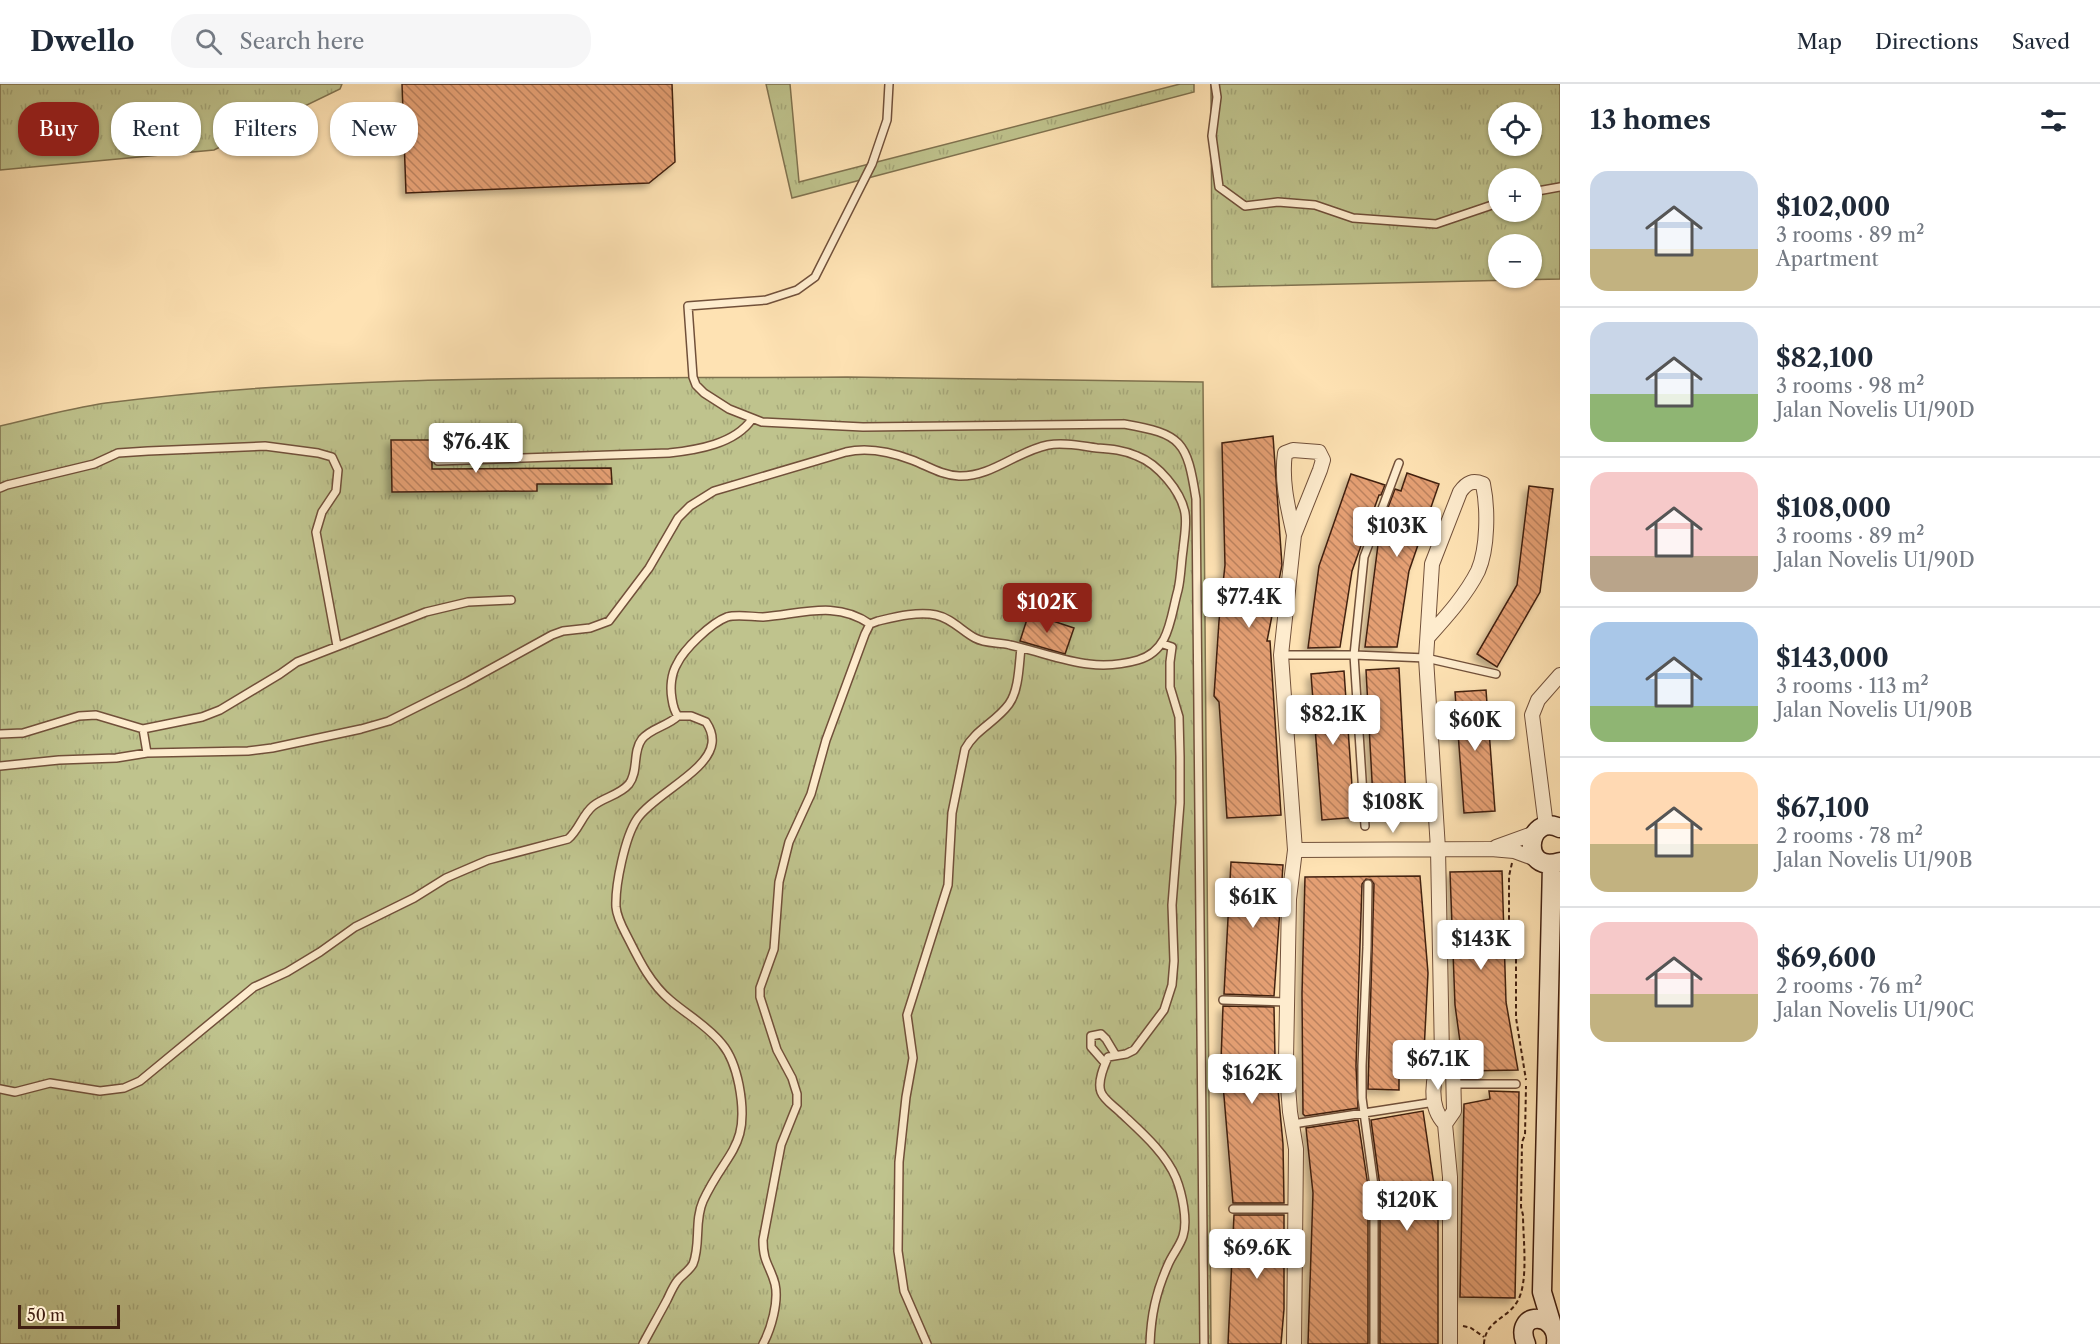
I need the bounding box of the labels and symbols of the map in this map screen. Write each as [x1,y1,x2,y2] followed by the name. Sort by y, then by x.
[427,423,525,474] pin: $76.4K
[1355,507,1439,558] pin: $103K
[1200,578,1298,629] pin: $77.4K
[1005,583,1089,634] pin: $102K
[1284,695,1382,746] pin: $82.1K
[1439,701,1511,752] pin: $60K
[1351,783,1435,834] pin: $108K
[1217,878,1289,929] pin: $61K
[1439,920,1523,971] pin: $143K
[1389,1040,1487,1091] pin: $67.1K
[1210,1054,1294,1105] pin: $162K
[1365,1181,1449,1232] pin: $120K
[1208,1229,1306,1280] pin: $69.6K
[18,1302,120,1330] scale bar

